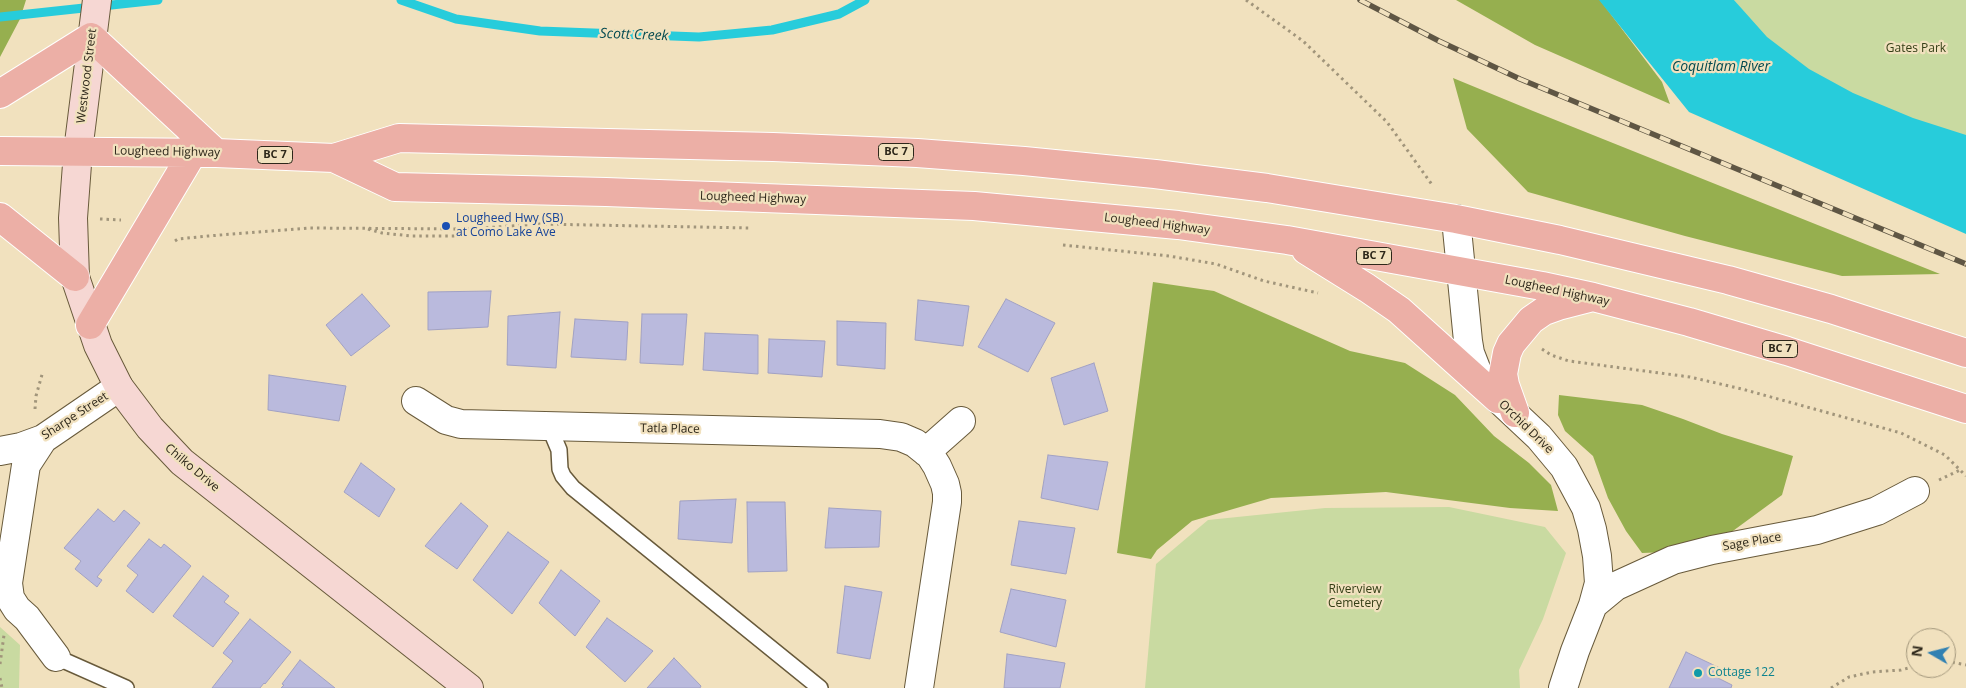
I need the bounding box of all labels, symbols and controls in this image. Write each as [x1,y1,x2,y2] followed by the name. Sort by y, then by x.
[599,25,669,45] water label: Scott Creek
[74,28,100,124] street label: Westwood Street
[1886,42,1946,56] park label: Gates Park
[1672,59,1770,75] water label: Coquitlam River
[114,144,220,160] street label: Lougheed Highway
[878,144,914,160] road number: BC 7
[258,146,292,164] road number: BC 7
[700,189,806,207] street label: Lougheed Highway
[1103,210,1211,238] street label: Lougheed Highway
[456,212,563,240] place label: Lougheed Hwy (SB) at Como Lake Ave
[440,220,452,232] marker: Lougheed Hwy (SB) at Como Lake Ave
[1356,248,1392,264] road number: BC 7
[1503,273,1611,309] street label: Lougheed Highway
[1762,340,1798,358] road number: BC 7
[39,389,111,443] street label: Sharpe Street
[1496,397,1556,457] street label: Orchid Drive
[640,421,700,437] street label: Tatla Place
[162,441,222,495] street label: Chilko Drive
[1722,530,1782,554] street label: Sage Place
[1328,583,1382,611] park label: Riverview Cemetery
[1906,628,1956,678] north arrow
[1906,644,1927,658] text: N
[1708,666,1775,680] place label: Cottage 122
[1692,667,1704,679] marker: Cottage 122

